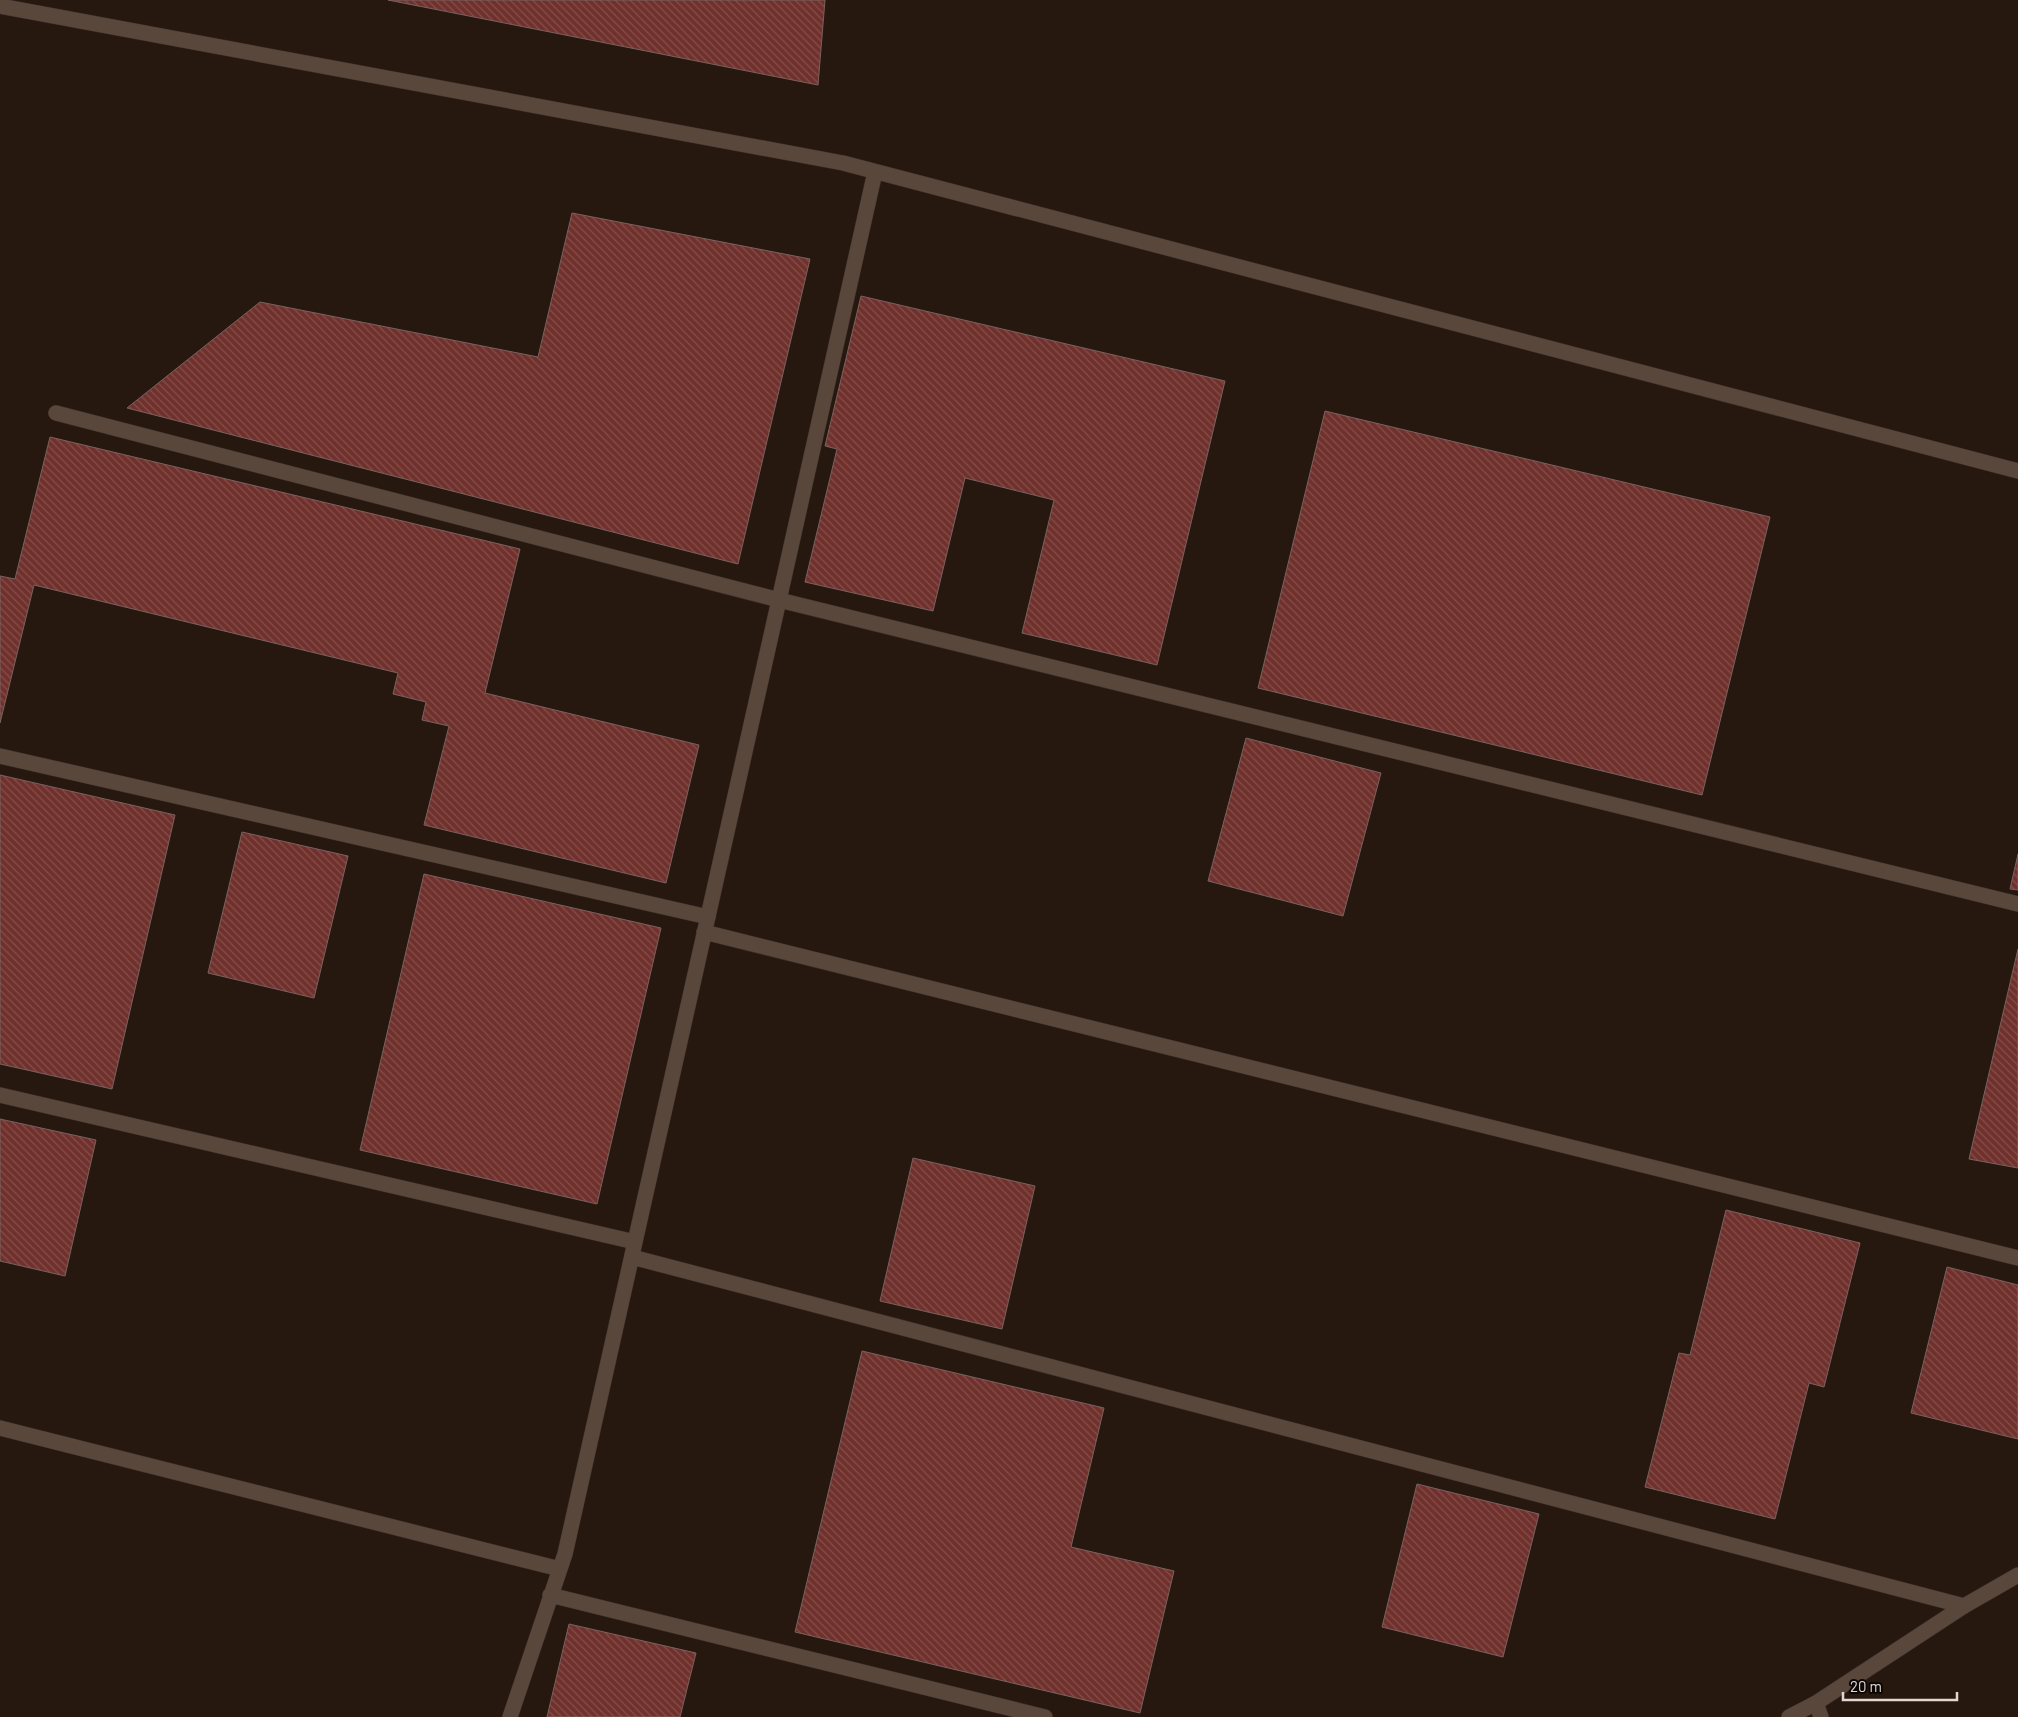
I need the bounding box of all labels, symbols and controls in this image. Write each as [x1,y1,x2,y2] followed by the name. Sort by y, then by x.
[1843,1670,1957,1702] scale bar
[1850,1677,1882,1695] text: 20 m

